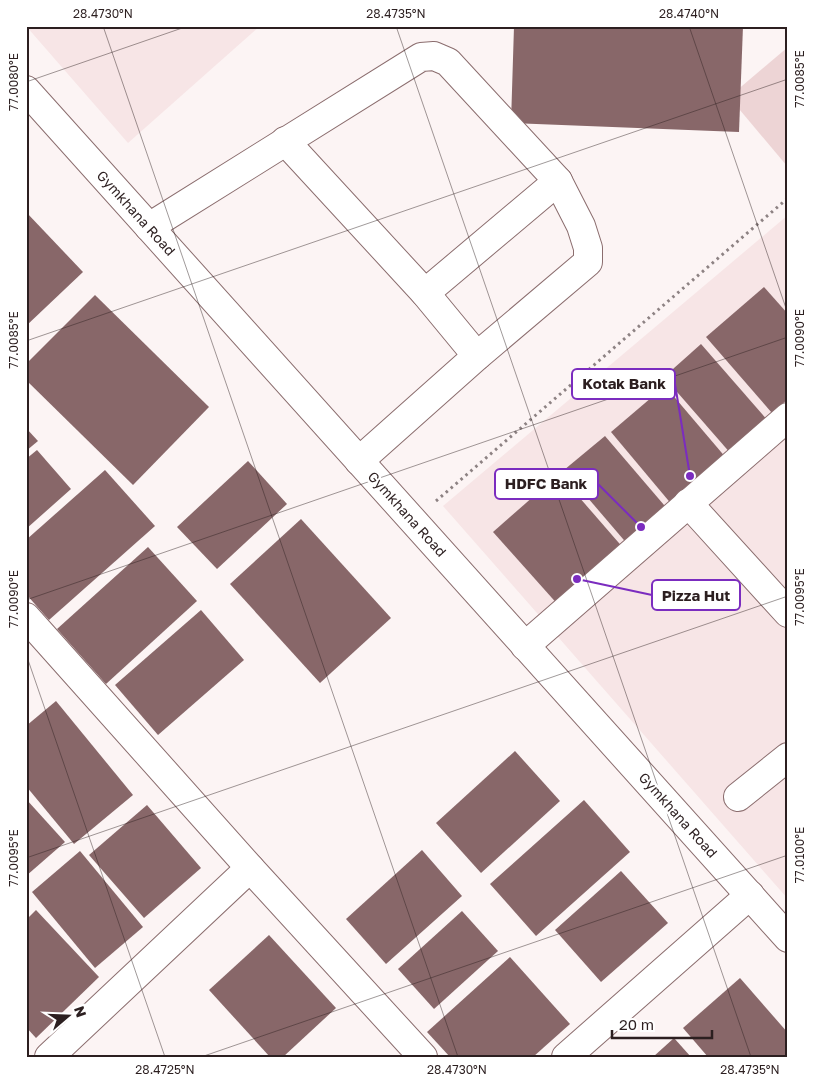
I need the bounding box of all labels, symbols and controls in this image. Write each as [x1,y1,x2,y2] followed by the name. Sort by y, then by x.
[73,6,133,21] text: 28.4730°N
[366,6,426,21] text: 28.4735°N
[659,6,719,21] text: 28.4740°N
[792,50,807,108] text: 77.0085°E
[6,53,21,111] text: 77.0080°E
[94,167,179,259] street label: Gymkhana Road
[792,309,807,367] text: 77.0090°E
[6,311,21,369] text: 77.0085°E
[572,369,675,399] callout: Kotak Bank
[582,374,666,392] text: Kotak Bank
[365,468,450,560] street label: Gymkhana Road
[495,469,598,499] callout: HDFC Bank
[505,474,588,492] text: HDFC Bank
[792,568,807,626] text: 77.0095°E
[6,570,21,628] text: 77.0090°E
[652,580,740,610] callout: Pizza Hut
[662,586,730,604] text: Pizza Hut
[636,769,721,861] street label: Gymkhana Road
[792,827,807,883] text: 77.0100°E
[6,829,21,887] text: 77.0095°E
[42,990,92,1040] north arrow
[71,1004,91,1019] text: N
[612,1008,712,1040] scale bar
[619,1015,654,1033] text: 20 m
[135,1062,195,1077] text: 28.4725°N
[427,1062,487,1077] text: 28.4730°N
[720,1062,780,1077] text: 28.4735°N

